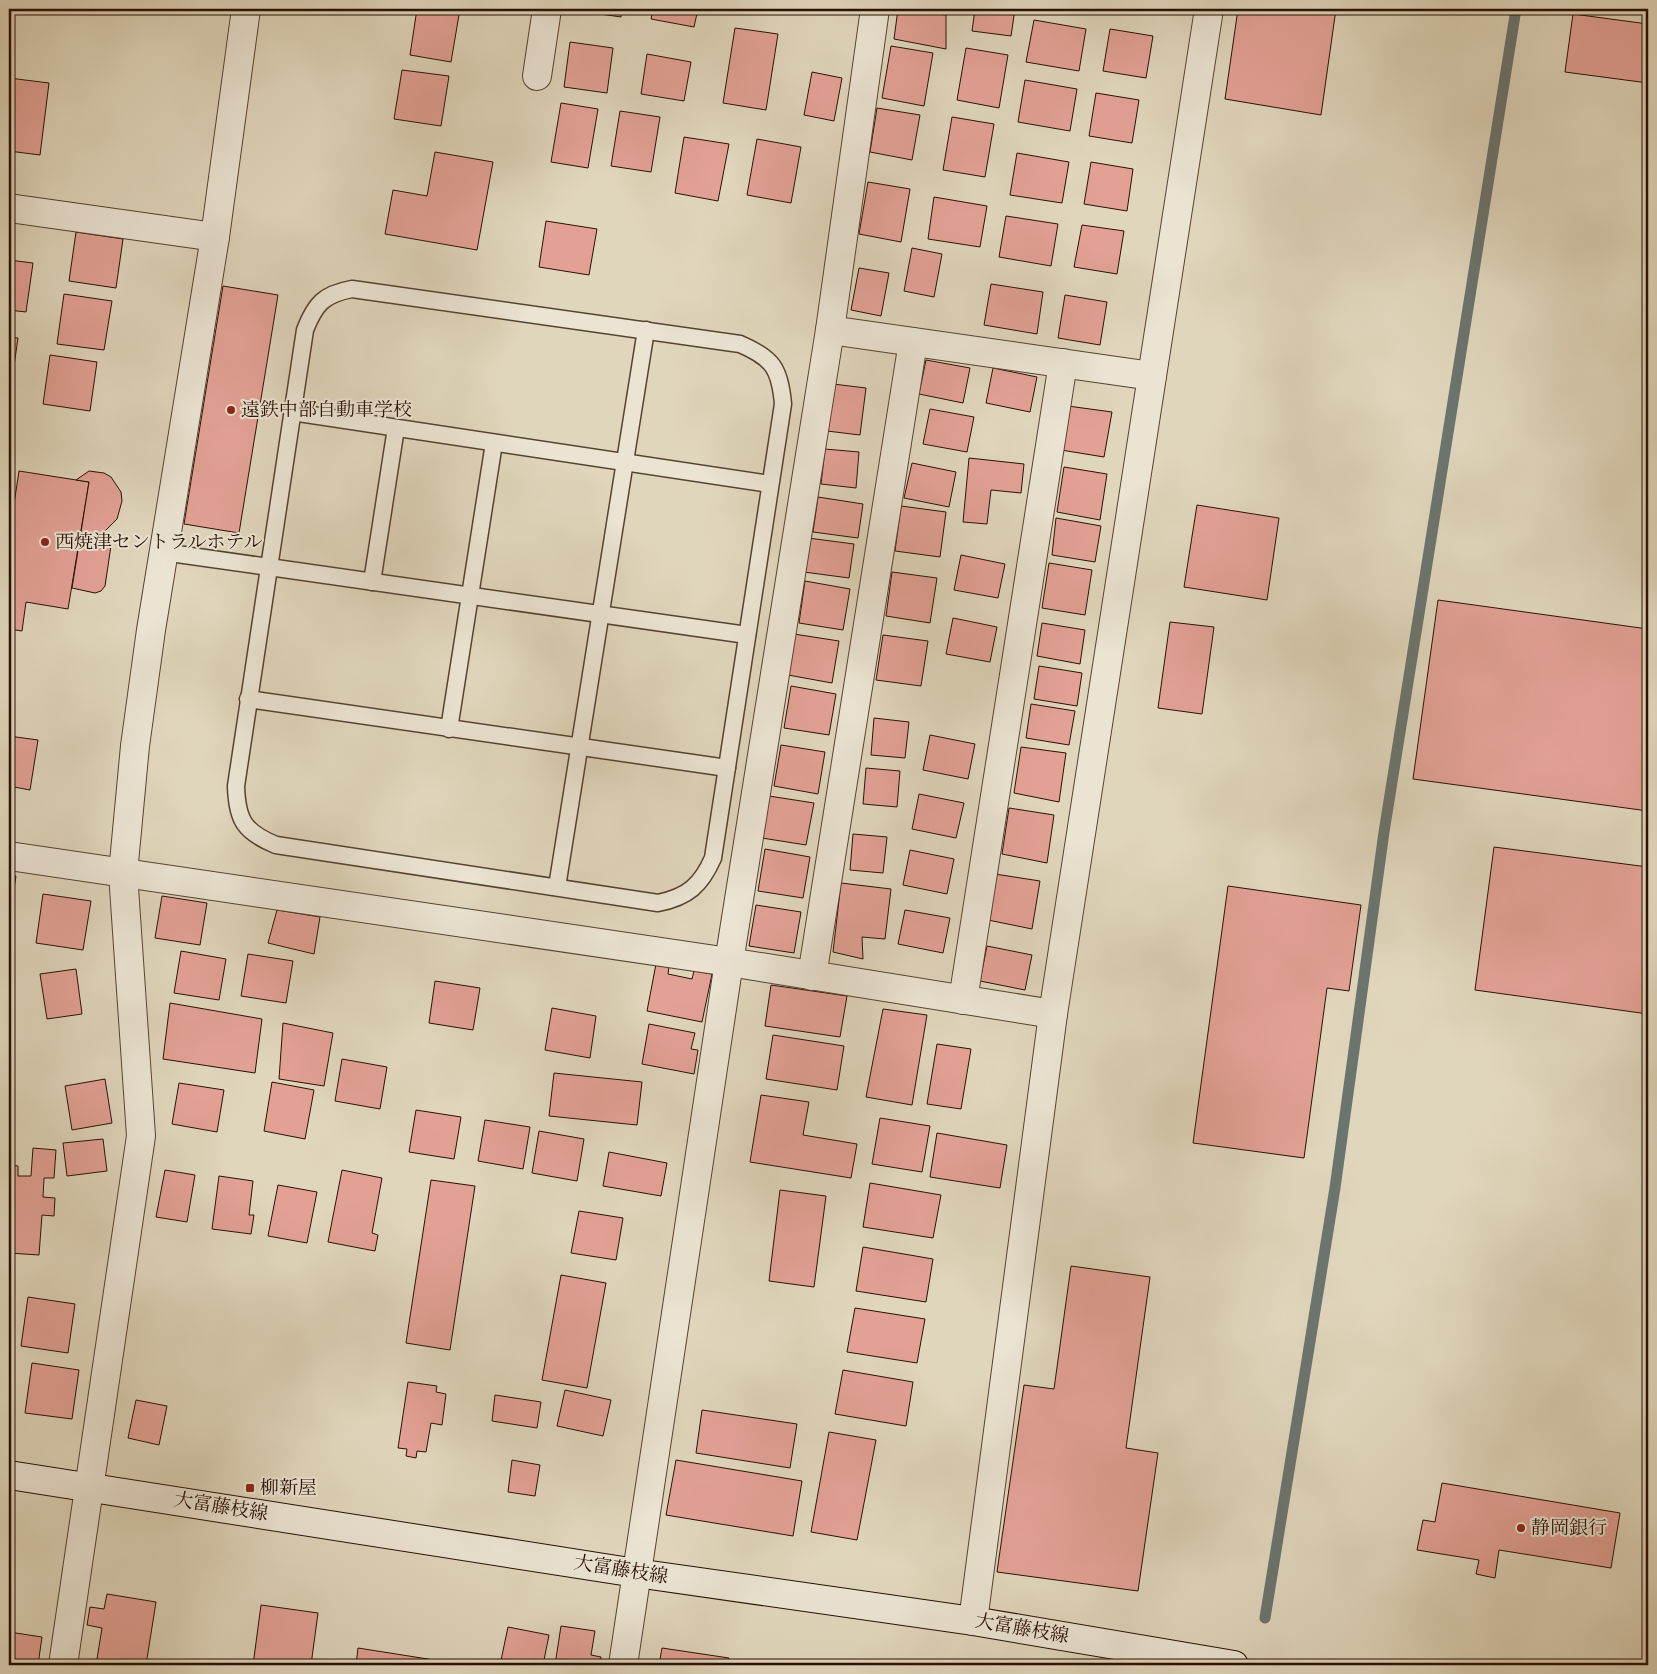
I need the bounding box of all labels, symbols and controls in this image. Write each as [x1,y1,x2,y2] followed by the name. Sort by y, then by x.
[241,399,412,422] place label: 遠鉄中部自動車学校
[225,404,237,416] marker: 遠鉄中部自動車学校
[55,531,262,554] place label: 西焼津セントラルホテル
[39,536,51,548] marker: 西焼津セントラルホテル
[260,1477,317,1500] place label: 柳新屋
[244,1482,256,1494] marker: 柳新屋
[172,1488,270,1526] street label: 大富藤枝線
[1531,1517,1607,1540] place label: 静岡銀行
[1515,1522,1527,1534] marker: 静岡銀行
[572,1551,670,1589] street label: 大富藤枝線
[973,1609,1071,1649] street label: 大富藤枝線

